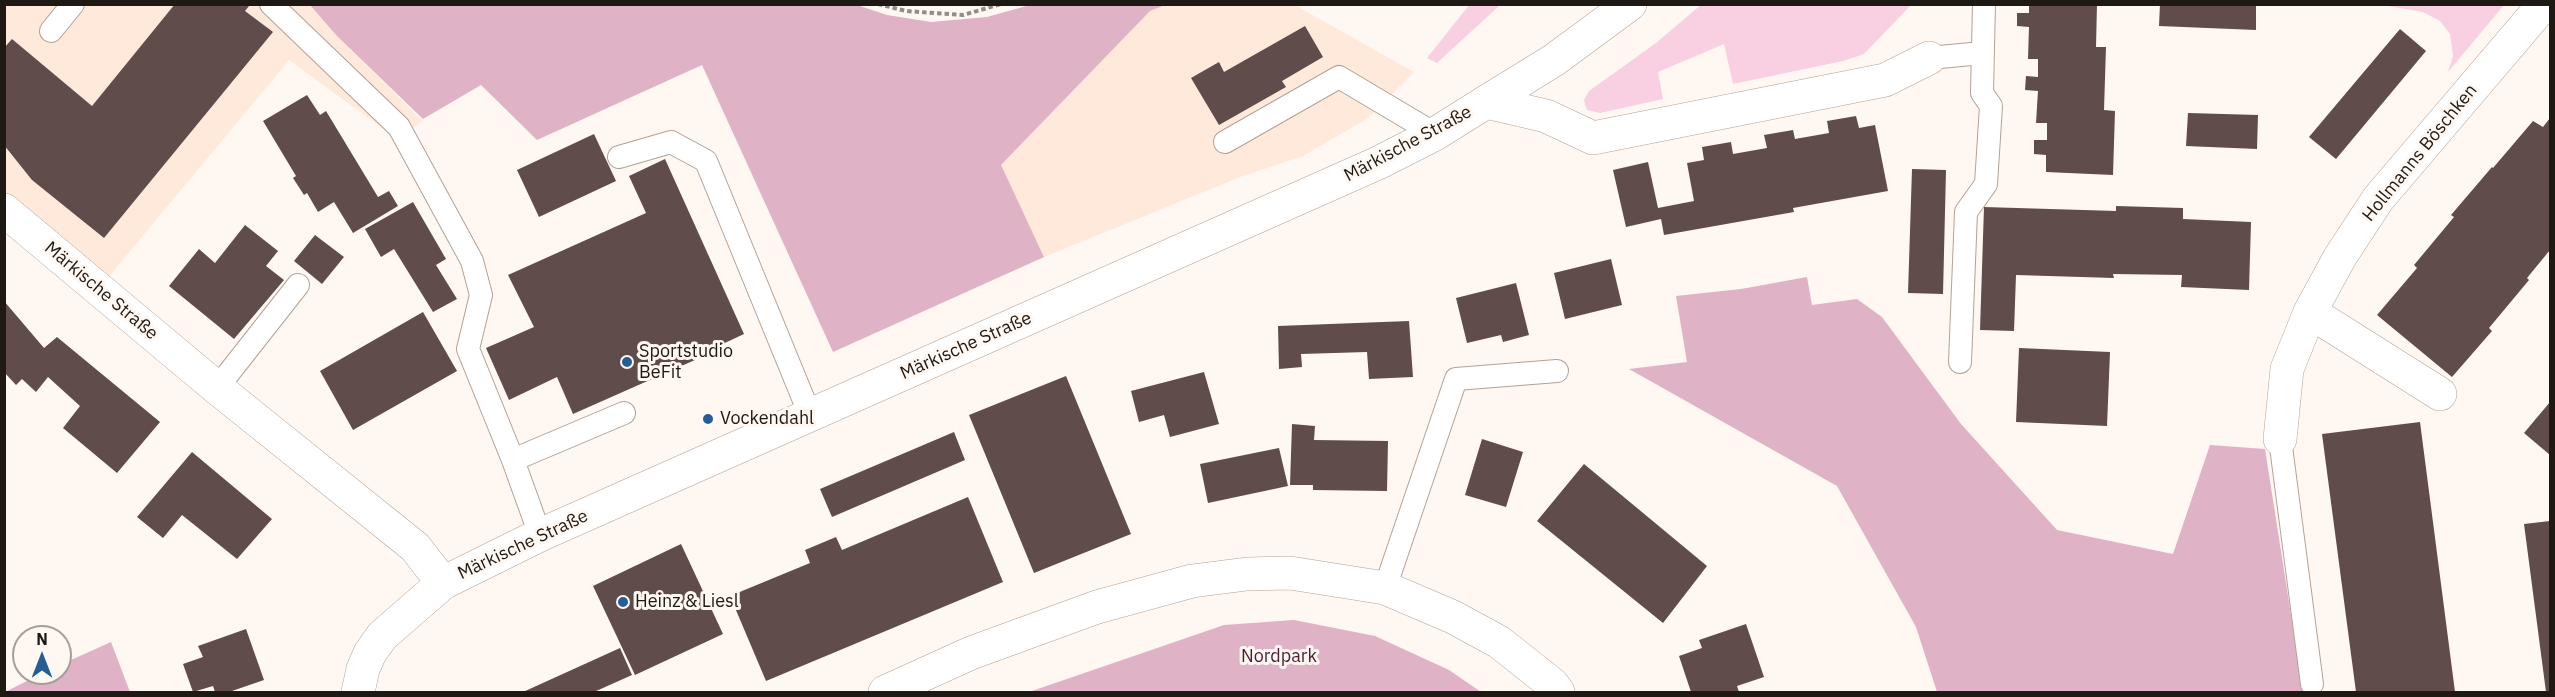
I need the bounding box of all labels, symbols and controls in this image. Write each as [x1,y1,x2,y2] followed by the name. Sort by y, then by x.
[2358,80,2482,226] street label: Hollmanns Böschken
[1341,101,1475,187] street label: Märkische Straße
[40,237,162,345] street label: Märkische Straße
[897,307,1035,385] street label: Märkische Straße
[639,341,733,384] place label: Sportstudio BeFit
[620,355,634,369] marker: Sportstudio BeFit
[720,408,814,430] place label: Vockendahl
[701,412,715,426] marker: Vockendahl
[454,505,592,585] street label: Märkische Straße
[635,591,739,613] place label: Heinz & Liesl
[616,595,630,609] marker: Heinz & Liesl
[12,625,72,685] north arrow
[36,629,48,649] text: N
[1241,646,1317,668] park label: Nordpark

